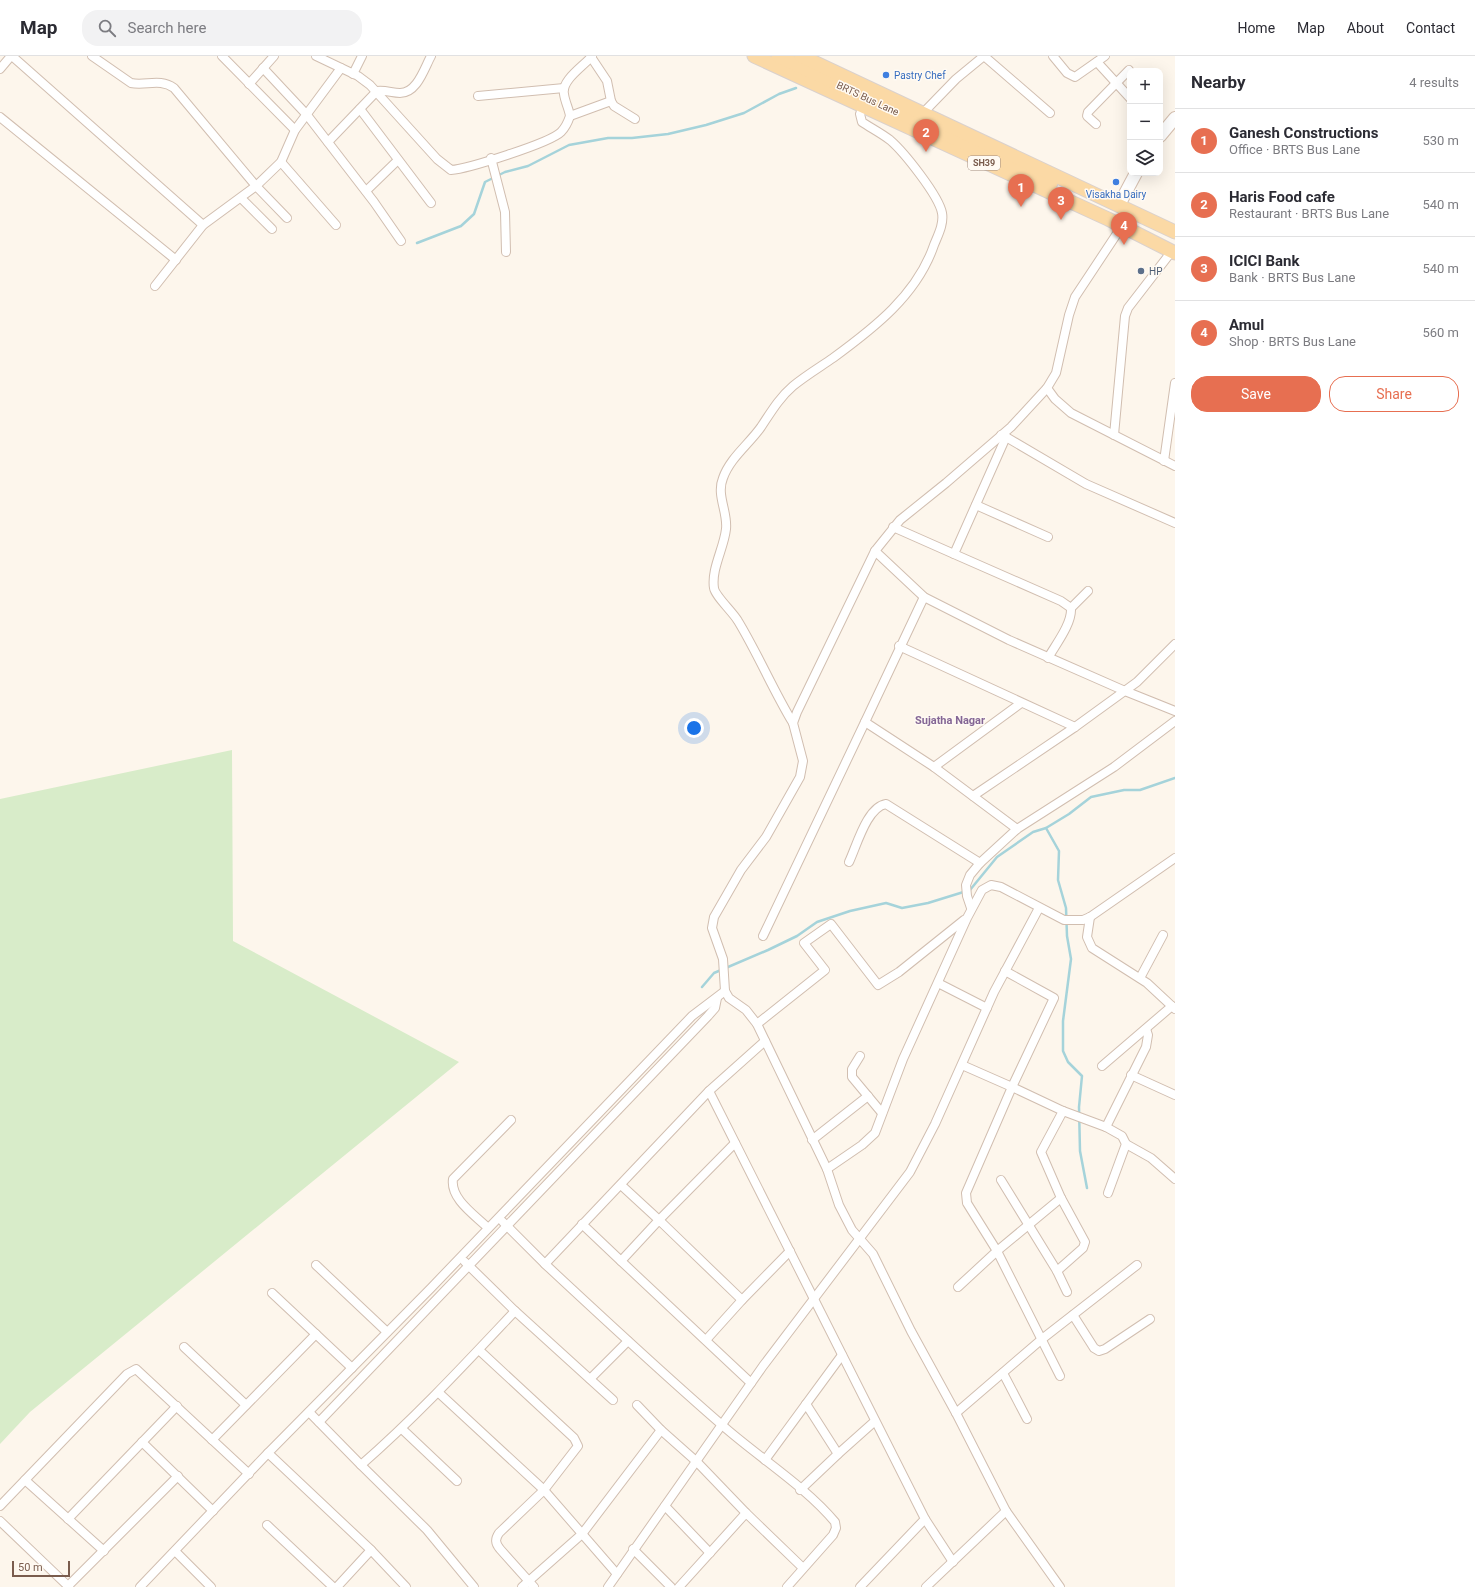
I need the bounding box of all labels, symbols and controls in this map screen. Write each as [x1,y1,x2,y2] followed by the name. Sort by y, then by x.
[82,10,362,46] search box
[20,16,58,39] text: Map
[96,17,118,39] icon: search
[128,19,206,37] text: Search here
[1237,20,1275,36] text: Home
[1297,20,1325,36] text: Map
[1347,20,1384,36] text: About
[1406,20,1455,36] text: Contact
[1127,68,1163,176] map controls
[1127,68,1163,104] button: +
[881,70,891,80] marker: Pastry Chef
[894,70,946,81] place label: Pastry Chef
[1191,72,1246,92] text: Nearby
[1409,75,1459,90] text: 4 results
[835,79,901,118] street label: BRTS Bus Lane
[1127,104,1163,140] button: −
[913,119,939,152] pin: 2
[1229,124,1378,142] text: Ganesh Constructions
[1200,133,1208,148] text: 1
[1422,133,1459,148] text: 530 m
[1127,140,1163,176] button: layers
[1229,142,1360,157] text: Office · BRTS Bus Lane
[968,156,1000,170] road number: SH39
[1008,174,1034,207] pin: 1
[1111,177,1121,187] marker: Visakha Dairy
[1048,187,1074,220] pin: 3
[1229,188,1335,206] text: Haris Food cafe
[1086,189,1147,200] place label: Visakha Dairy
[1200,197,1208,212] text: 2
[1422,197,1459,212] text: 540 m
[1229,206,1389,221] text: Restaurant · BRTS Bus Lane
[1111,212,1137,245] pin: 4
[1229,252,1300,270] text: ICICI Bank
[1200,261,1208,276] text: 3
[1422,261,1459,276] text: 540 m
[1136,266,1146,276] marker: HP
[1149,266,1162,277] place label: HP
[1229,270,1355,285] text: Bank · BRTS Bus Lane
[1229,316,1264,334] text: Amul
[1200,325,1208,340] text: 4
[1422,325,1459,340] text: 560 m
[1229,334,1356,349] text: Shop · BRTS Bus Lane
[1191,376,1321,412] button: Save
[1329,376,1459,412] button: Share
[915,714,985,727] district label: Sujatha Nagar
[684,718,704,738] your location
[12,1559,70,1578] scale bar
[18,1561,43,1574] text: 50 m

